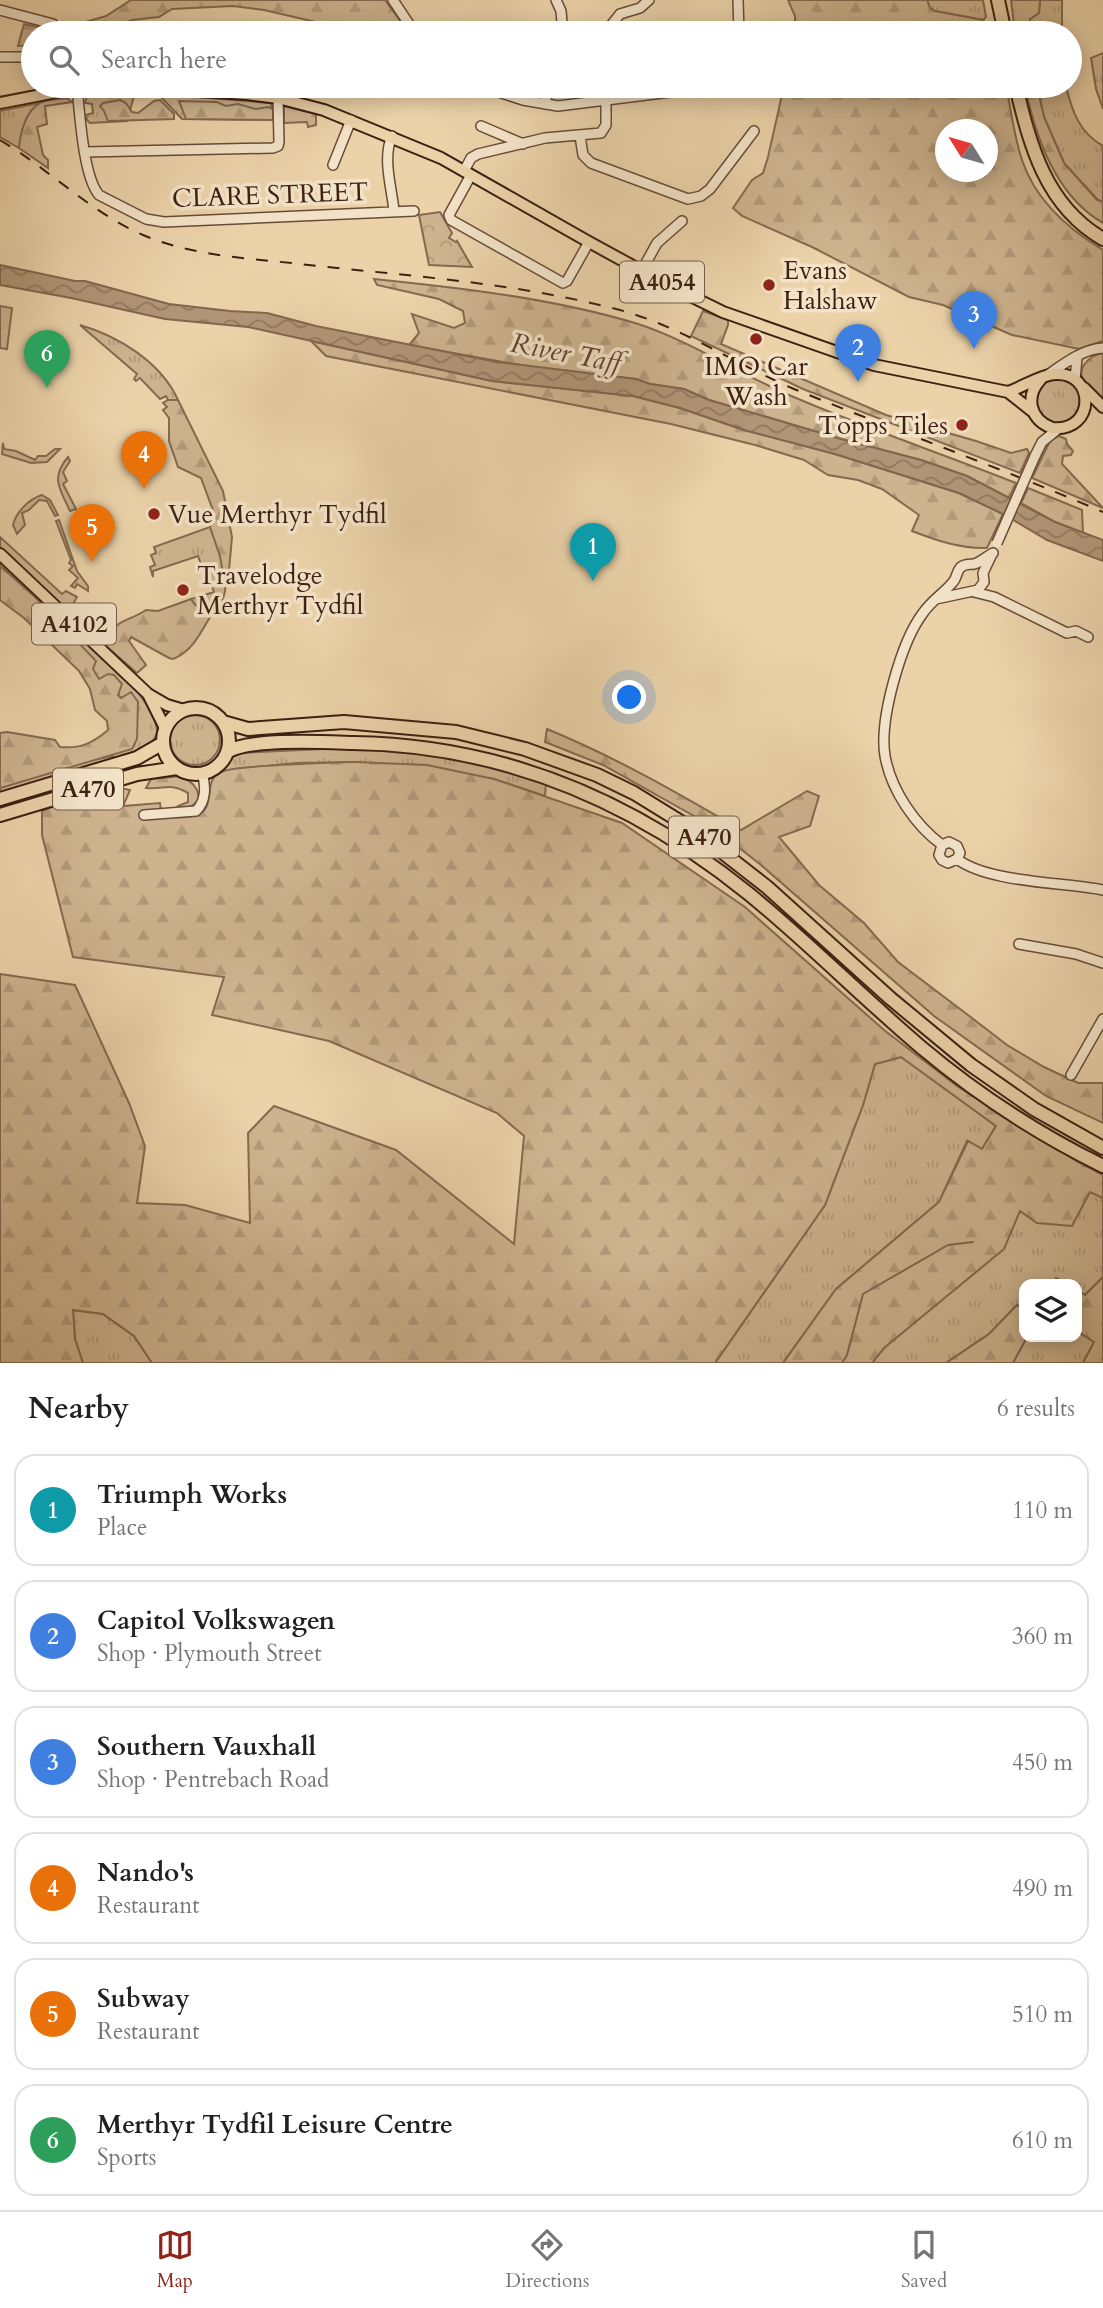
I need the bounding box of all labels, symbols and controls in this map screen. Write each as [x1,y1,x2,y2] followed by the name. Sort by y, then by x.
[21,21,1082,98] search box
[45,41,83,79] icon: search
[101,42,227,77] text: Search here
[935,119,998,182] north arrow
[171,174,369,216] street label: CLARE STREET
[783,253,878,318] place label: Evans Halshaw
[620,262,704,302] road number: A4054
[761,277,777,293] marker: Evans Halshaw
[951,291,997,349] pin: 3
[507,324,630,383] water label: River Taff
[835,324,881,382] pin: 2
[24,330,70,388] pin: 6
[748,331,764,347] marker: IMO Car Wash
[704,349,808,414] place label: IMO Car Wash
[818,408,948,443] place label: Topps Tiles
[954,417,970,433] marker: Topps Tiles
[121,431,167,489] pin: 4
[168,497,387,532] place label: Vue Merthyr Tydfil
[69,504,115,562] pin: 5
[146,506,162,522] marker: Vue Merthyr Tydfil
[570,523,616,581] pin: 1
[197,558,364,623] place label: Travelodge Merthyr Tydfil
[175,582,191,598] marker: Travelodge Merthyr Tydfil
[32,604,116,644] road number: A4102
[612,680,646,714] your location
[53,768,123,810] road number: A470
[669,816,739,858] road number: A470
[1019,1279,1082,1342] map controls
[1019,1279,1082,1342] button: layers
[28,1388,129,1429] text: Nearby
[997,1393,1075,1424] text: 6 results
[97,1477,287,1512] text: Triumph Works
[47,1495,59,1526] text: 1
[1012,1495,1073,1526] text: 110 m
[97,1512,147,1543] text: Place
[97,1603,335,1638] text: Capitol Volkswagen
[47,1621,59,1652] text: 2
[1012,1621,1073,1652] text: 360 m
[97,1638,322,1669] text: Shop · Plymouth Street
[97,1729,316,1764] text: Southern Vauxhall
[47,1747,59,1778] text: 3
[1012,1747,1073,1778] text: 450 m
[97,1764,329,1795] text: Shop · Pentrebach Road
[97,1855,194,1890] text: Nando's
[47,1873,59,1904] text: 4
[1012,1873,1073,1904] text: 490 m
[97,1890,200,1921] text: Restaurant
[97,1981,190,2016] text: Subway
[47,1999,59,2030] text: 5
[1012,1999,1073,2030] text: 510 m
[97,2016,200,2047] text: Restaurant
[97,2107,453,2142] text: Merthyr Tydfil Leisure Centre
[47,2125,59,2156] text: 6
[1012,2125,1073,2156] text: 610 m
[97,2142,157,2173] text: Sports
[156,2226,194,2294] tab: Map
[506,2226,589,2294] tab: Directions
[901,2226,947,2294] tab: Saved

